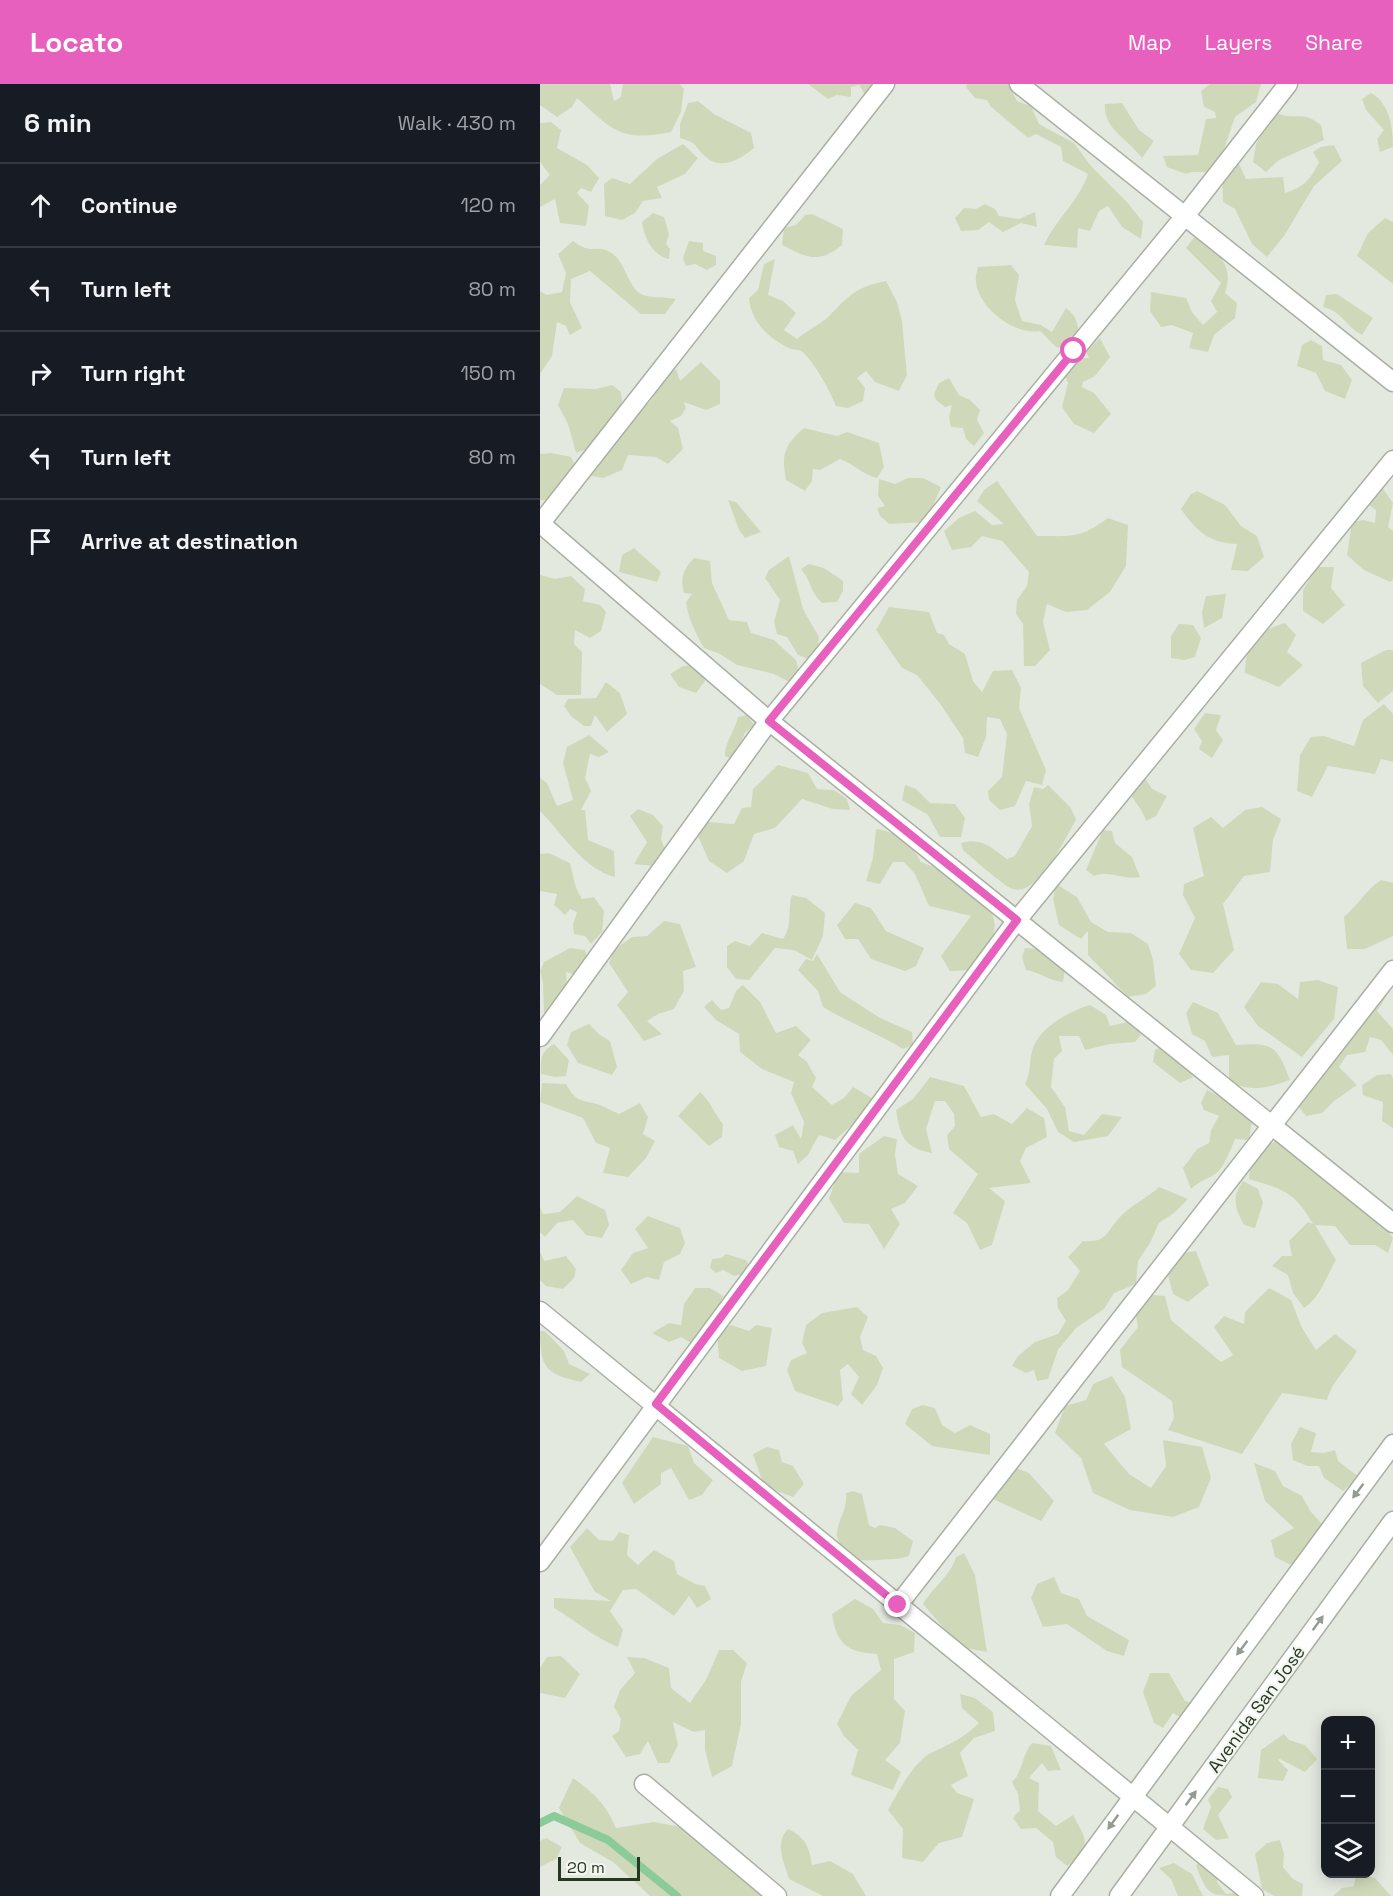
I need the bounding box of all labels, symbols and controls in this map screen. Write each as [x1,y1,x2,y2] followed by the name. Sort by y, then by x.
[30,24,123,60] text: Locato
[1128,29,1172,56] text: Map
[1205,29,1272,56] text: Layers
[1305,29,1363,56] text: Share
[24,106,92,140] text: 6 min
[398,110,516,136] text: Walk · 430 m
[24,189,57,222] icon: ahead
[81,191,177,219] text: Continue
[460,192,516,218] text: 120 m
[24,273,57,306] icon: left
[81,275,171,303] text: Turn left
[468,276,516,302] text: 80 m
[1060,337,1086,363] route start
[24,357,57,390] icon: right
[81,359,186,387] text: Turn right
[461,360,516,386] text: 150 m
[24,441,57,474] icon: left
[81,443,171,471] text: Turn left
[468,444,516,470] text: 80 m
[24,525,57,558] icon: arrive
[81,527,298,555] text: Arrive at destination
[1352,1483,1364,1499] one-way arrow
[884,1591,910,1617] route end
[1312,1616,1324,1632] one-way arrow
[1236,1639,1248,1655] one-way arrow
[1202,1641,1310,1777] street label: Avenida San José
[1321,1716,1375,1878] map controls
[1321,1716,1375,1770] button: +
[1321,1770,1375,1824] button: −
[1184,1790,1196,1805] one-way arrow
[1108,1814,1120,1829] one-way arrow
[1321,1824,1375,1878] button: layers
[558,1854,640,1882] scale bar
[567,1857,605,1878] text: 20 m

